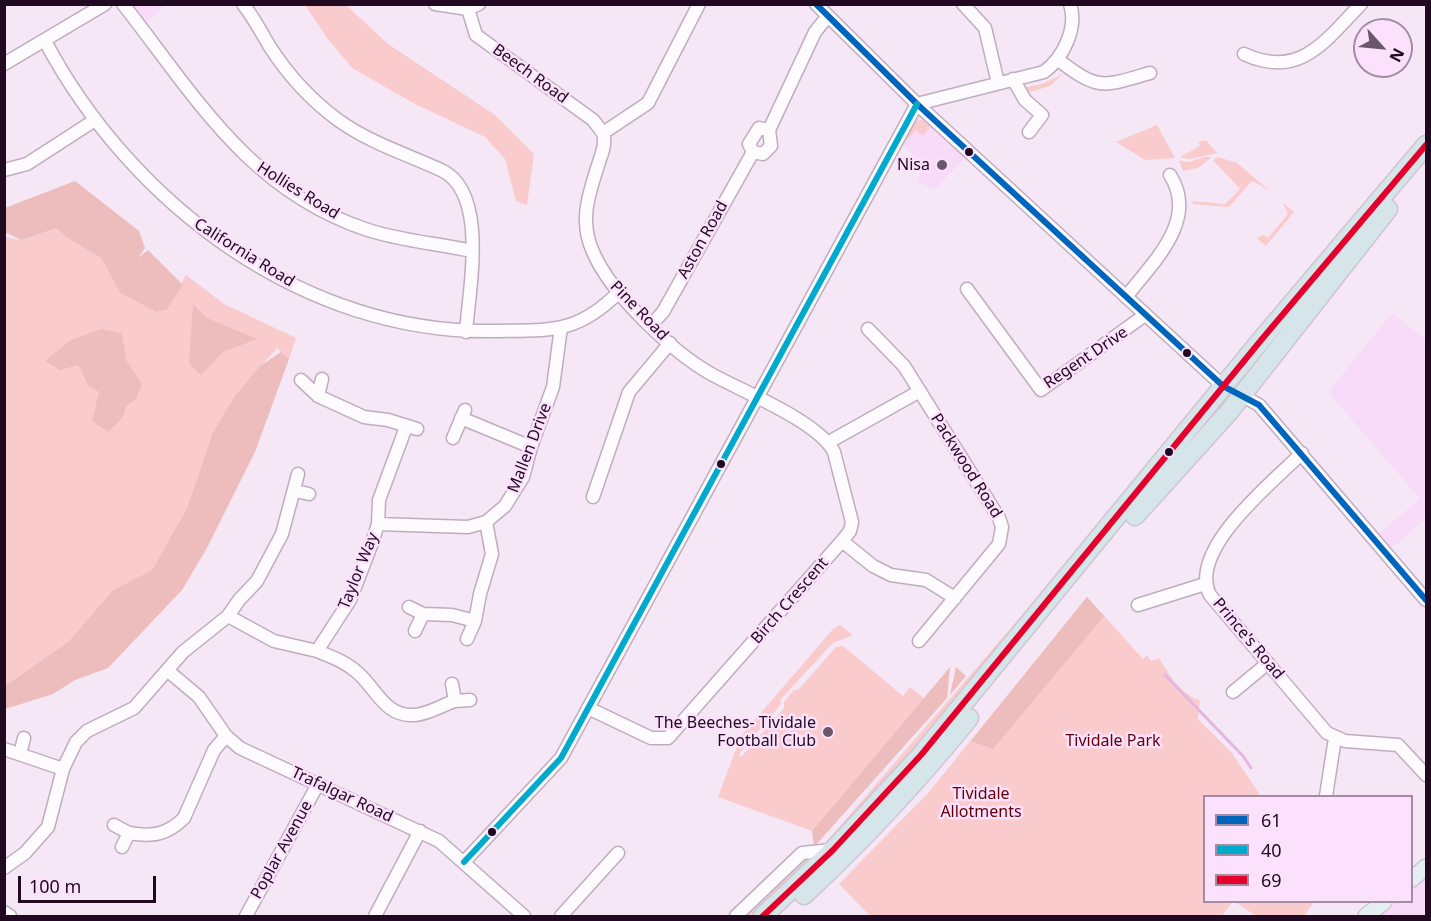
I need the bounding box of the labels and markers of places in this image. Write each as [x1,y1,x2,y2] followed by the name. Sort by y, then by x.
[963,146,975,158] unlabelled marker
[897,155,930,175] place label: Nisa
[935,158,949,172] marker: Nisa
[1181,347,1193,359] unlabelled marker
[1163,446,1175,458] unlabelled marker
[715,458,727,470] unlabelled marker
[655,713,816,751] place label: The Beeches- Tividale Football Club
[821,725,835,739] marker: The Beeches- Tividale Football Club
[486,826,498,838] unlabelled marker

